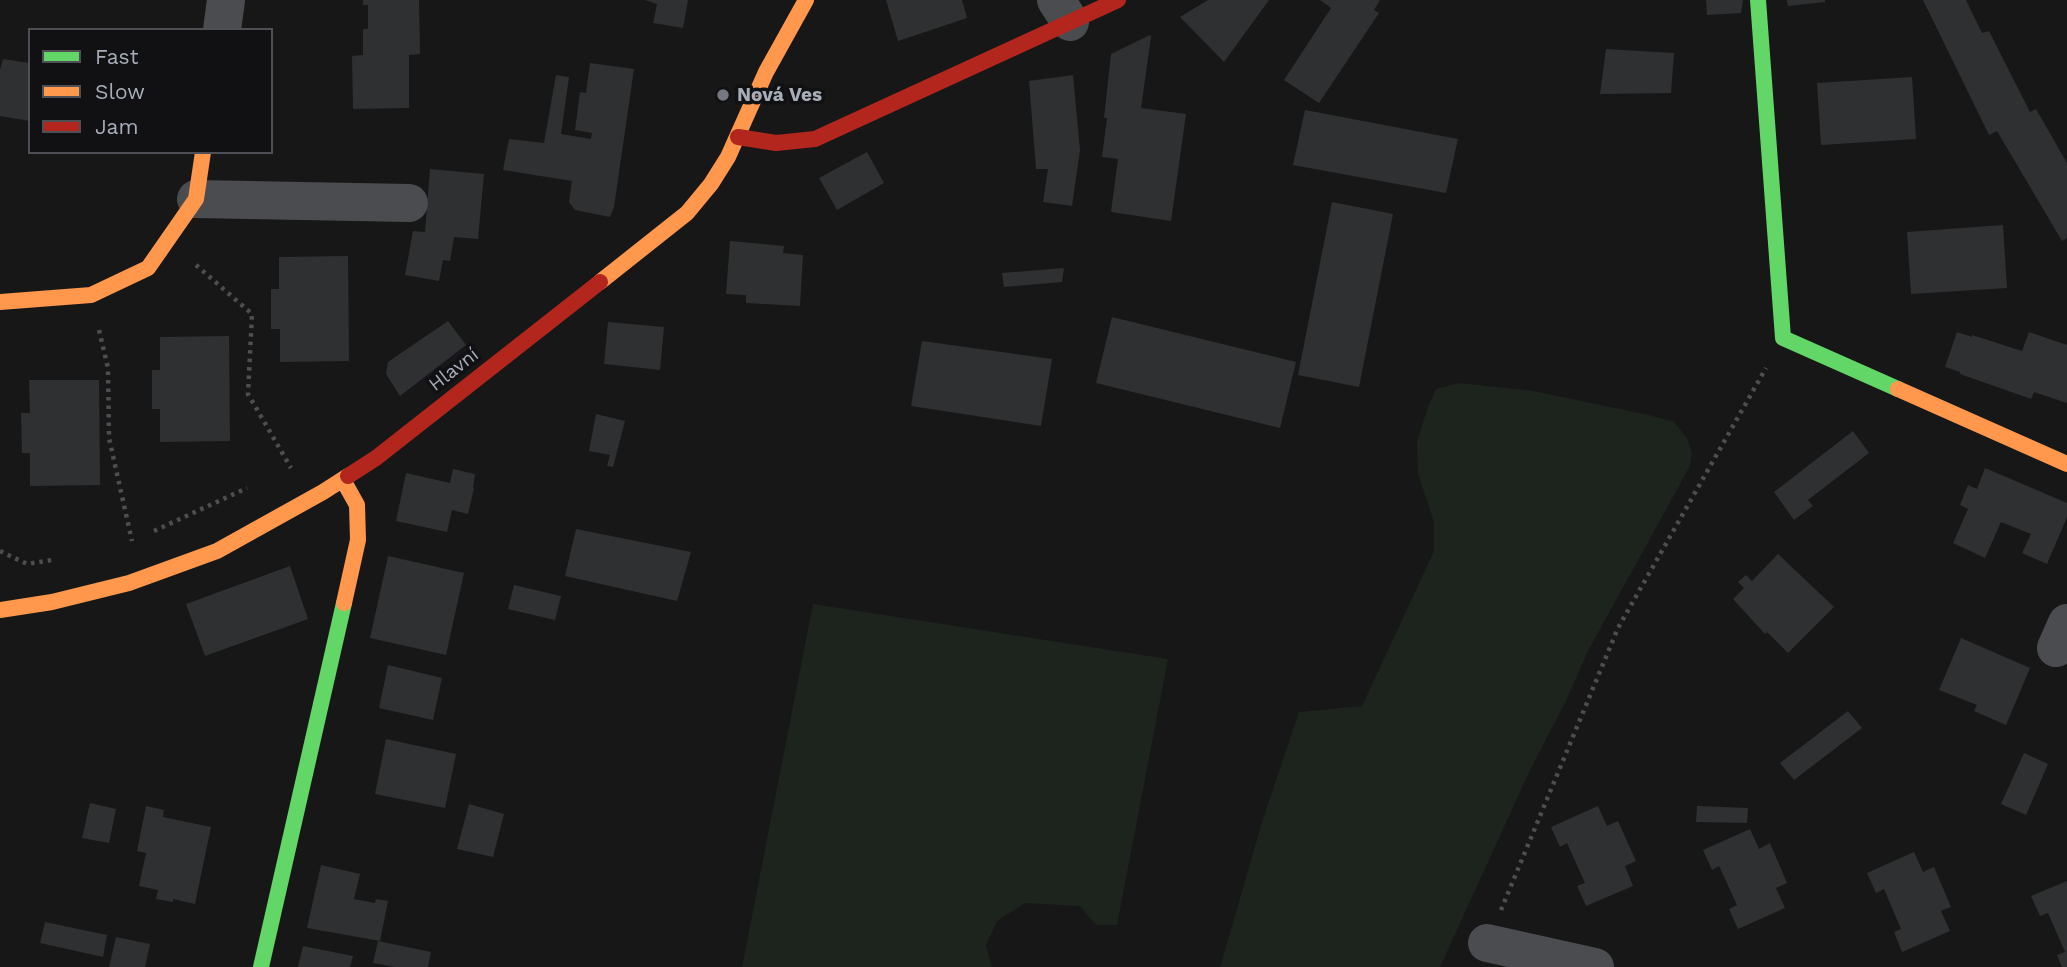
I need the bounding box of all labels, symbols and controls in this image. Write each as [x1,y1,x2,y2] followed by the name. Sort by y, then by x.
[28,28,273,154] legend
[95,44,139,69] text: Fast
[95,79,145,104] text: Slow
[737,84,822,106] place label: Nová Ves
[715,87,731,103] marker: Nová Ves
[95,114,138,139] text: Jam
[425,344,483,396] street label: Hlavní

